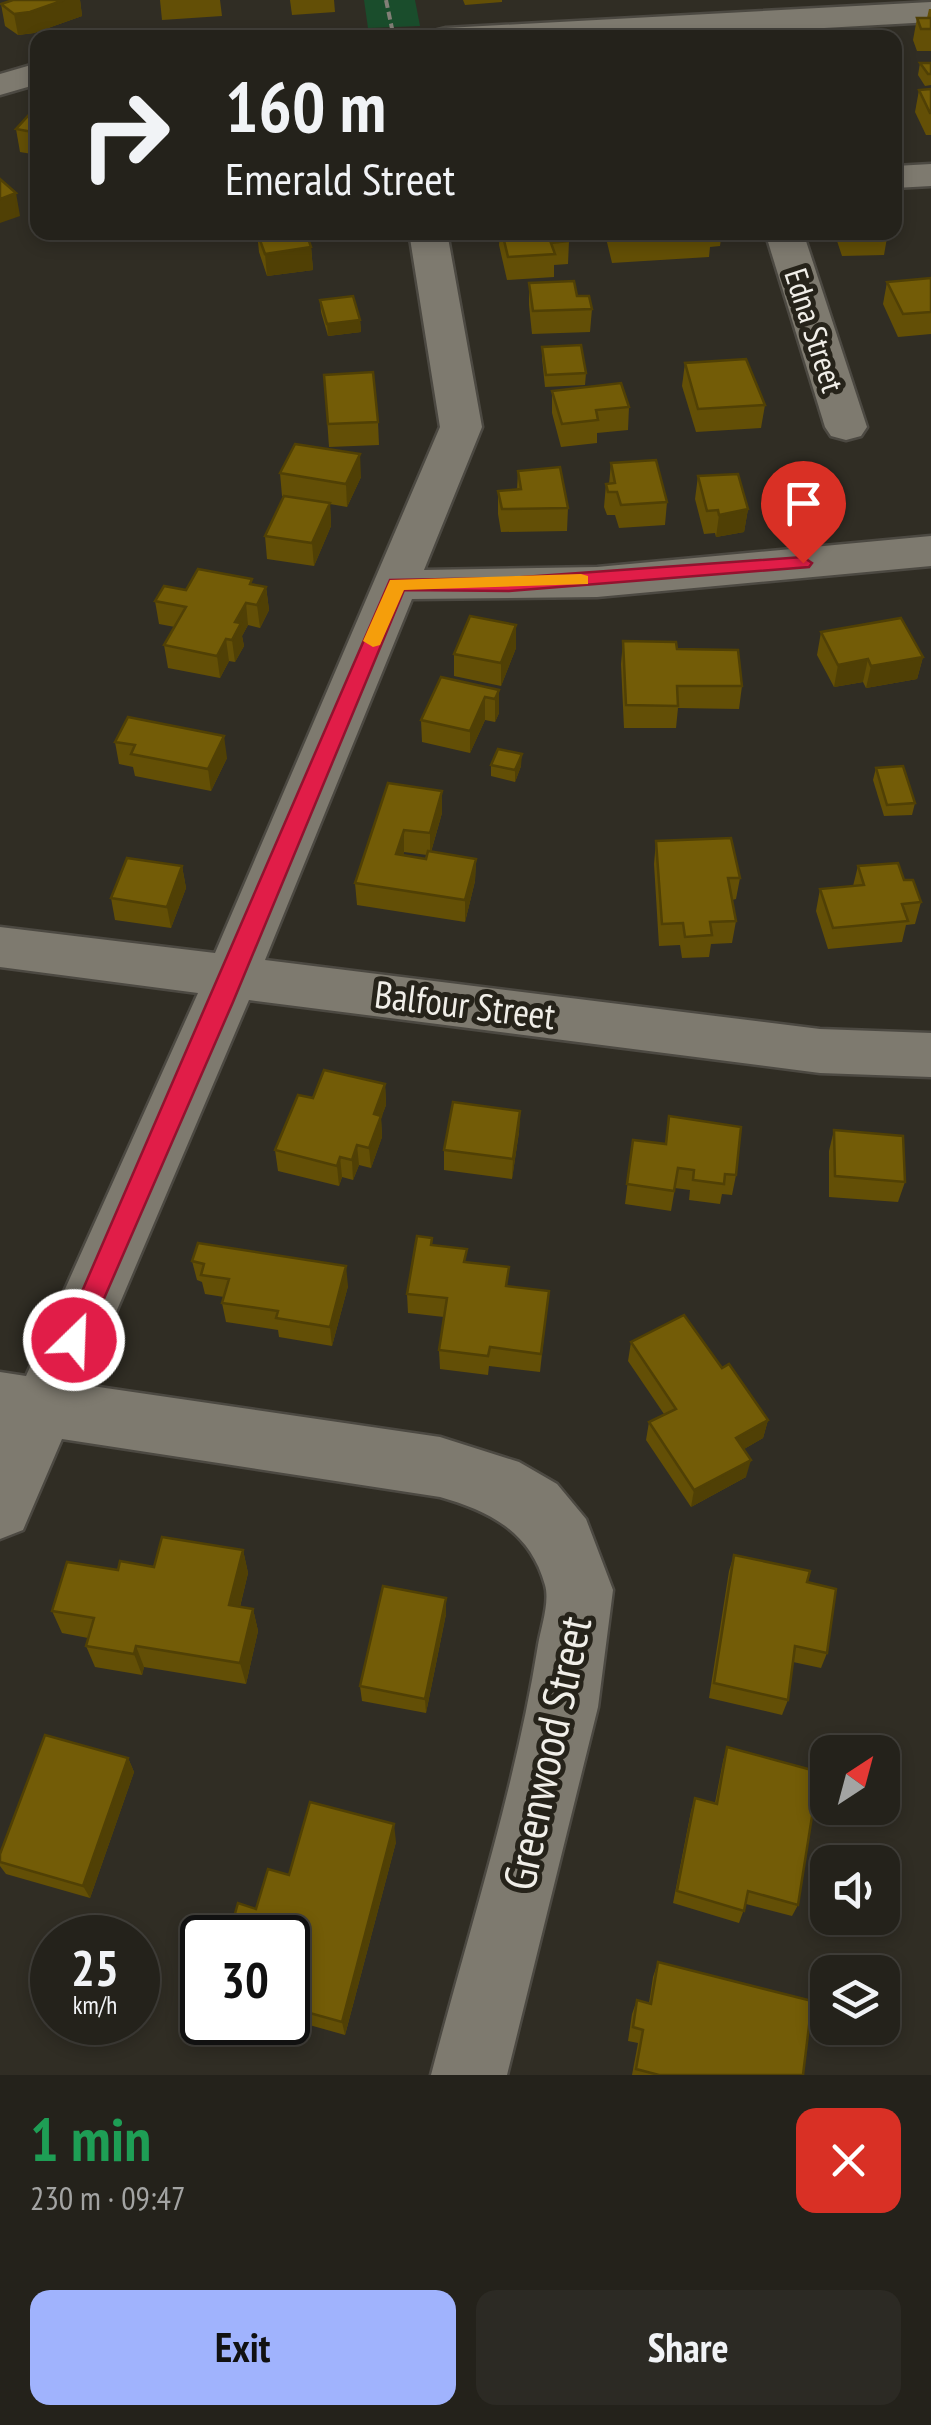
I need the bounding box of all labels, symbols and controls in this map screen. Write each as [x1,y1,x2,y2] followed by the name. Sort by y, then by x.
[225,61,386,151] text: 160 m
[60,70,190,200] icon: right
[225,149,455,207] text: Emerald Street
[775,263,855,397] street label: Edna Street
[761,461,846,564] pin
[776,476,831,531] icon: arrive
[372,969,559,1039] street label: Balfour Street
[22,1288,126,1392] position arrow
[489,1610,603,1895] street label: Greenwood Street
[810,1735,900,1825] north arrow
[810,1735,900,2045] map controls
[810,1845,900,1935] button: sound
[180,1915,310,2045] speed limit sign: 30
[71,1935,119,2000] text: 25
[810,1955,900,2045] button: layers
[73,1989,117,2021] text: km/h
[30,2100,151,2178] text: 1 min
[796,2108,901,2213] button: close
[30,2177,185,2219] text: 230 m · 09:47
[30,2290,456,2405] button: Exit
[476,2290,901,2405] button: Share

